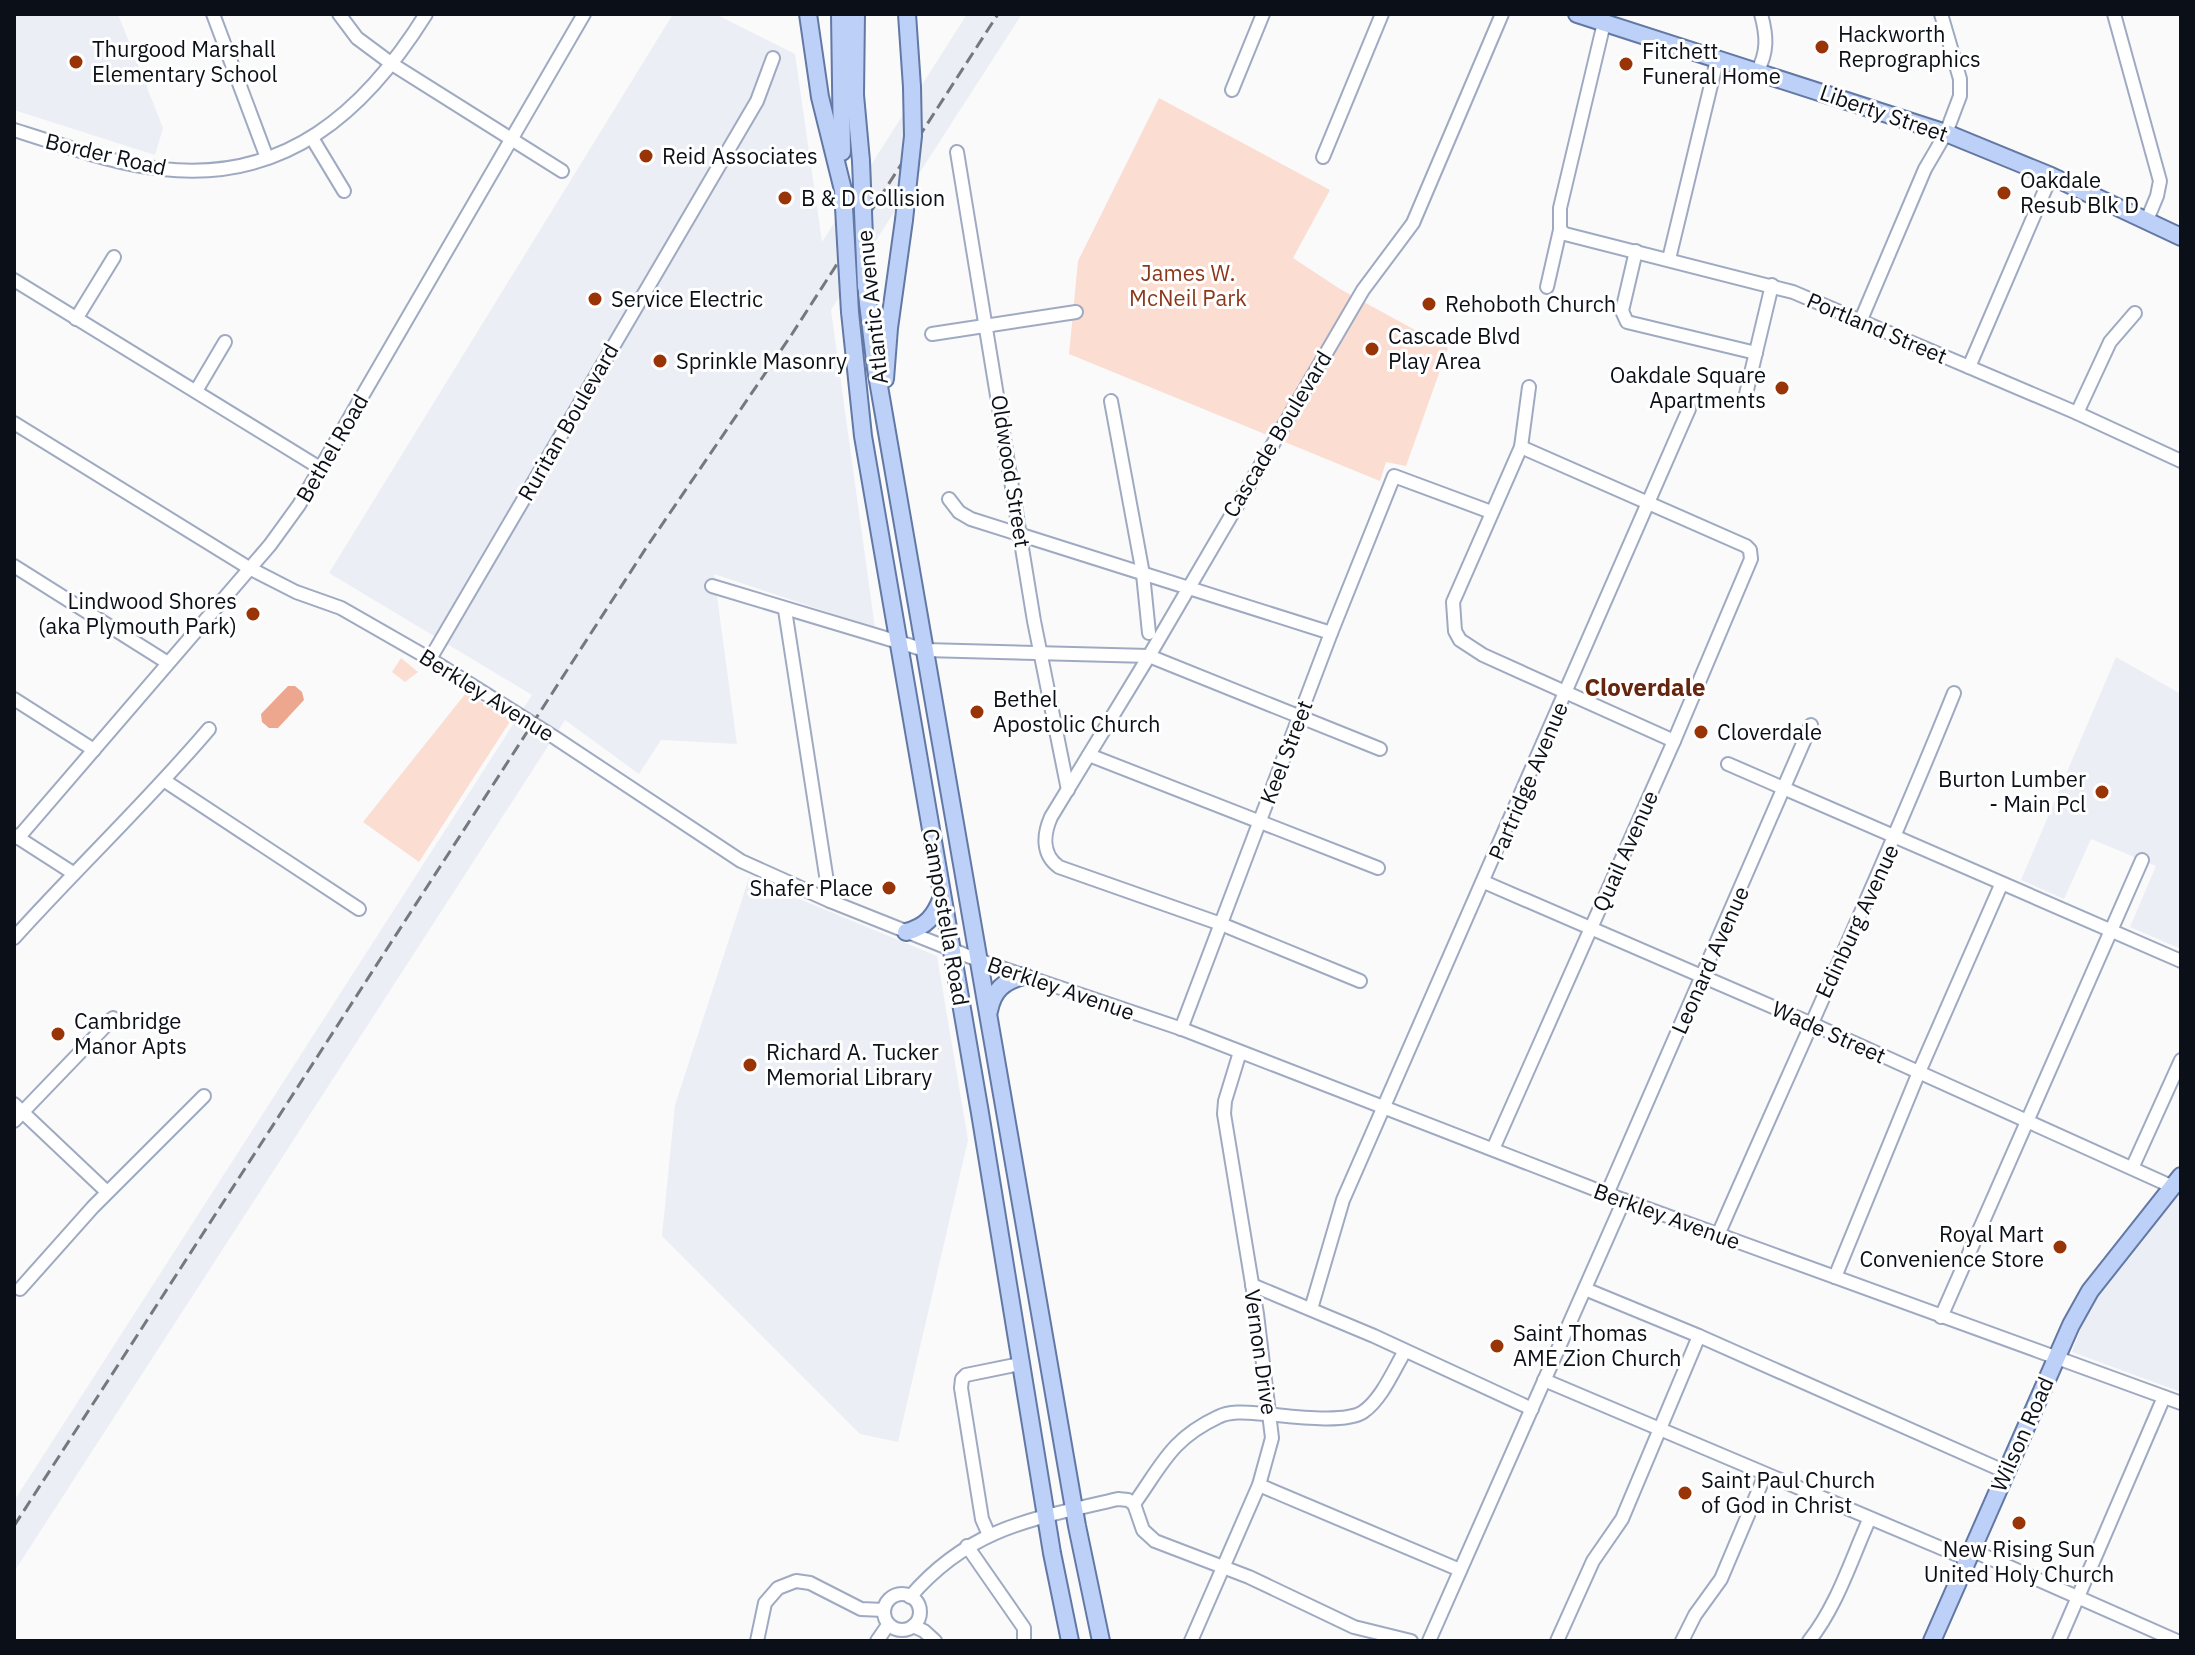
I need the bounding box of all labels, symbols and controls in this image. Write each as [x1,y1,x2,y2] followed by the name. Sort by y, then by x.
[1838,19,1981,73] place label: Hackworth Reprographics
[92,34,278,88] place label: Thurgood Marshall Elementary School
[1642,36,1781,90] place label: Fitchett Funeral Home
[1813,38,1831,56] marker: Hackworth Reprographics
[67,53,85,71] marker: Thurgood Marshall Elementary School
[1617,55,1635,73] marker: Fitchett Funeral Home
[1816,77,1952,148] street label: Liberty Street
[43,126,169,182] street label: Border Road
[662,141,818,170] place label: Reid Associates
[637,147,655,165] marker: Reid Associates
[2020,165,2139,219] place label: Oakdale Resub Blk D
[801,183,945,212] place label: B & D Collision
[1995,184,2013,202] marker: Oakdale Resub Blk D
[776,189,794,207] marker: B & D Collision
[849,229,894,386] street label: Atlantic Avenue
[1129,258,1247,312] park label: James W. McNeil Park
[611,284,763,313] place label: Service Electric
[1803,285,1952,370] street label: Portland Street
[1445,289,1616,318] place label: Rehoboth Church
[586,290,604,308] marker: Service Electric
[1420,295,1438,313] marker: Rehoboth Church
[1388,321,1521,375] place label: Cascade Blvd Play Area
[511,338,624,506] street label: Ruritan Boulevard
[1363,340,1381,358] marker: Cascade Blvd Play Area
[1215,345,1338,522] street label: Cascade Boulevard
[676,346,847,375] place label: Sprinkle Masonry
[651,352,669,370] marker: Sprinkle Masonry
[1610,360,1766,414] place label: Oakdale Square Apartments
[1773,379,1791,397] marker: Oakdale Square Apartments
[289,388,374,507] street label: Bethel Road
[985,393,1038,549] street label: Oldwood Street
[38,586,237,640] place label: Lindwood Shores (aka Plymouth Park)
[244,605,262,623] marker: Lindwood Shores (aka Plymouth Park)
[414,642,560,748] street label: Berkley Avenue
[1584,671,1706,703] district label: Cloverdale
[993,684,1161,738] place label: Bethel Apostolic Church
[1252,696,1319,808] street label: Keel Street
[1481,697,1574,864] street label: Partridge Avenue
[968,703,986,721] marker: Bethel Apostolic Church
[1717,717,1822,746] place label: Cloverdale
[1692,723,1710,741] marker: Cloverdale
[1938,764,2086,818] place label: Burton Lumber - Main Pcl
[2093,783,2111,801] marker: Burton Lumber - Main Pcl
[1585,786,1664,916] street label: Quail Avenue
[917,826,976,1008] street label: Campostella Road
[1808,839,1905,1002] street label: Edinburg Avenue
[750,873,873,902] place label: Shafer Place
[880,879,898,897] marker: Shafer Place
[1664,881,1755,1038] street label: Leonard Avenue
[984,949,1139,1026] street label: Berkley Avenue
[1768,994,1891,1070] street label: Wade Street
[74,1006,187,1060] place label: Cambridge Manor Apts
[49,1025,67,1043] marker: Cambridge Manor Apts
[766,1037,939,1091] place label: Richard A. Tucker Memorial Library
[741,1056,759,1074] marker: Richard A. Tucker Memorial Library
[1590,1176,1744,1255] street label: Berkley Avenue
[1859,1219,2044,1273] place label: Royal Mart Convenience Store
[2051,1238,2069,1256] marker: Royal Mart Convenience Store
[1238,1287,1285,1417] street label: Vernon Drive
[1513,1318,1681,1372] place label: Saint Thomas AME Zion Church
[1488,1337,1506,1355] marker: Saint Thomas AME Zion Church
[1983,1372,2060,1496] street label: Wilson Road
[1701,1465,1875,1519] place label: Saint Paul Church of God in Christ
[1676,1484,1694,1502] marker: Saint Paul Church of God in Christ
[2010,1514,2028,1532] marker: New Rising Sun United Holy Church
[1924,1534,2114,1588] place label: New Rising Sun United Holy Church

